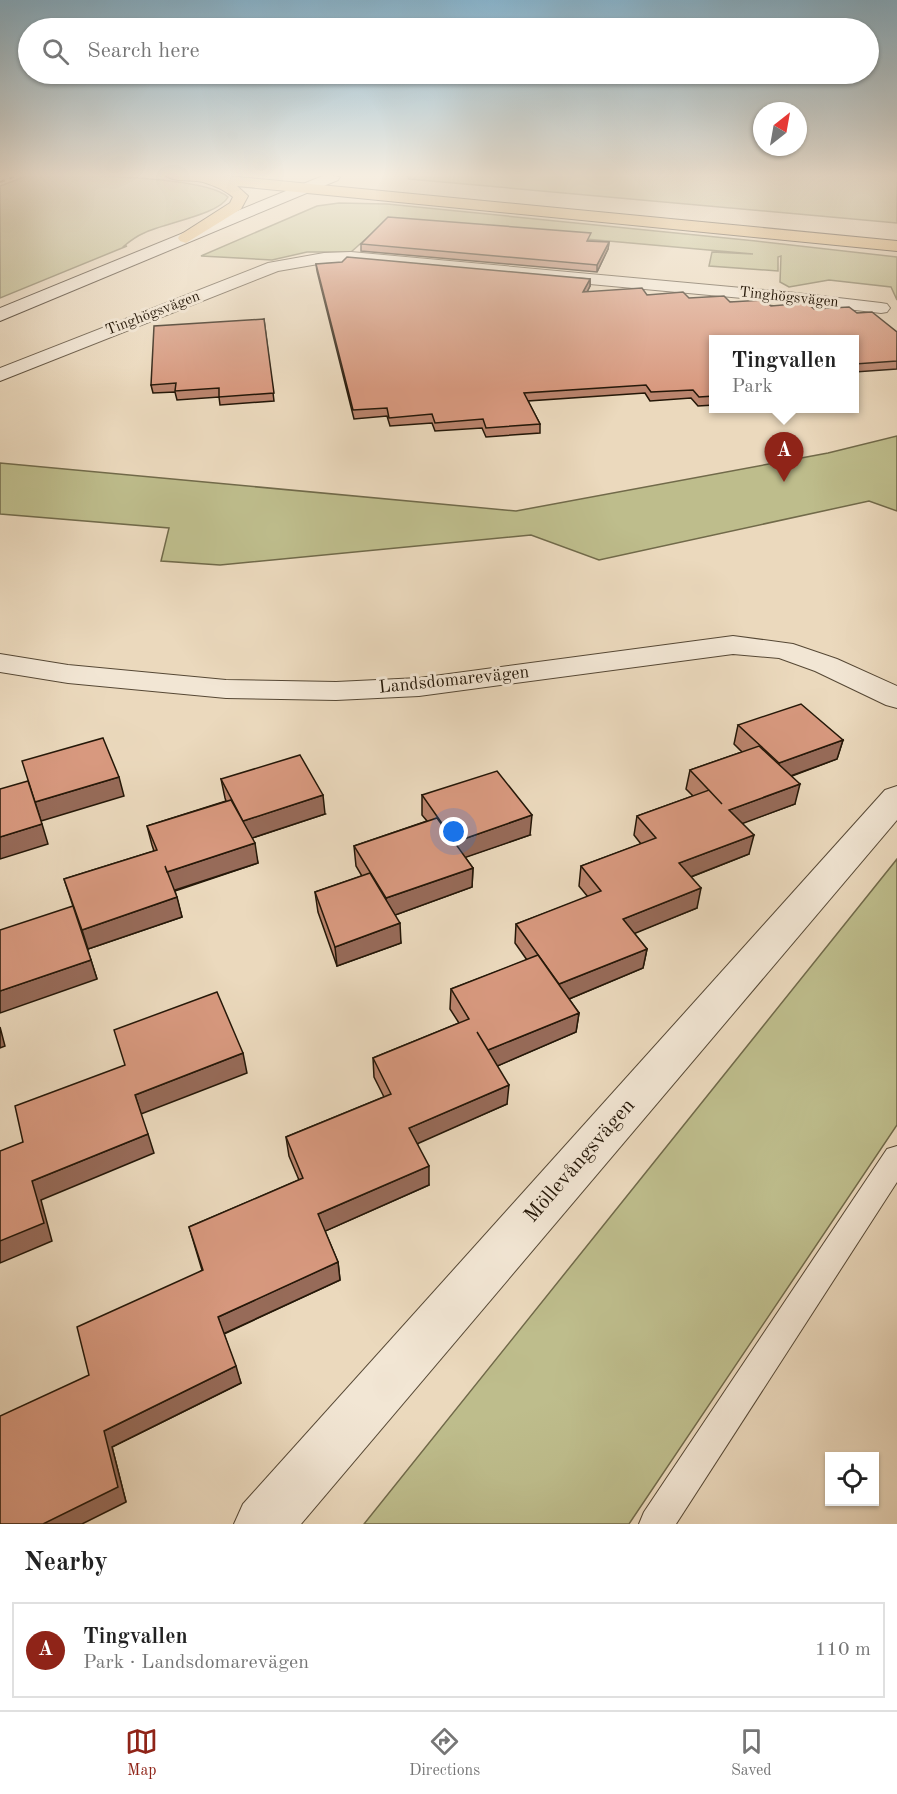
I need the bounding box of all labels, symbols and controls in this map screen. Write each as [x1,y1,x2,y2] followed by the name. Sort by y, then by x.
[18,18,879,84] search box
[39,35,72,68] icon: search
[87,40,200,62] text: Search here
[753,102,807,156] north arrow
[739,285,839,311] street label: Tinghögsvägen
[104,289,202,339] street label: Tinghögsvägen
[709,335,859,413] popup
[732,350,836,372] text: Tingvallen
[732,377,773,397] text: Park
[764,432,804,482] pin: A
[378,663,530,697] street label: Landsdomarevägen
[439,817,468,846] your location
[521,1095,639,1227] street label: Möllevångsvägen
[825,1452,879,1506] map controls
[825,1452,879,1506] button: locate
[24,1550,108,1576] text: Nearby
[83,1626,188,1648] text: Tingvallen
[38,1640,53,1660] text: A
[815,1640,871,1660] text: 110 m
[83,1653,309,1673] text: Park · Landsdomarevägen
[125,1725,158,1781] tab: Map
[409,1725,480,1781] tab: Directions
[731,1725,772,1781] tab: Saved

